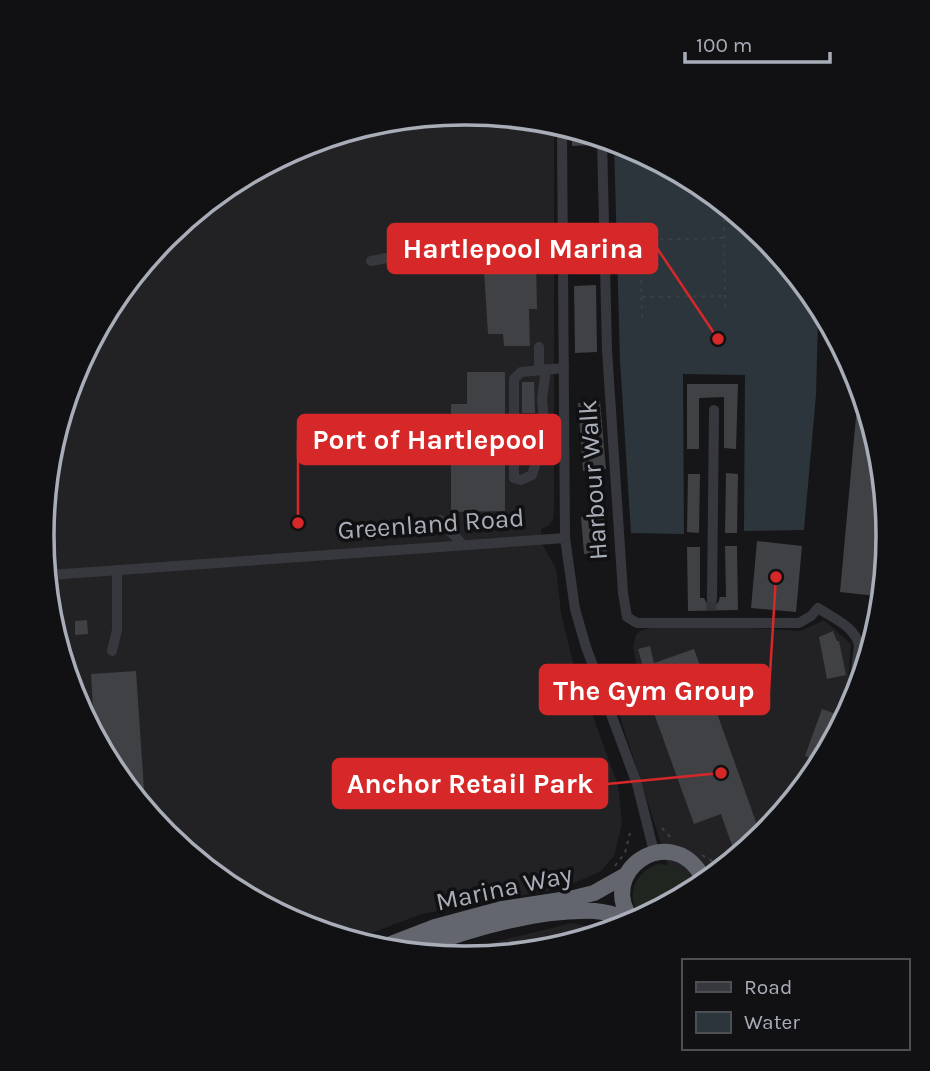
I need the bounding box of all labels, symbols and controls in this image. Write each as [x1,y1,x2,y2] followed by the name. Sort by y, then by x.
[685,21,830,65] scale bar
[696,33,753,57] text: 100 m
[388,224,657,273] callout: Hartlepool Marina
[403,232,643,265] text: Hartlepool Marina
[572,399,614,561] street label: Harbour Walk
[298,415,560,464] callout: Port of Hartlepool
[312,423,546,456] text: Port of Hartlepool
[337,502,525,546] street label: Greenland Road
[540,665,769,714] callout: The Gym Group
[553,674,755,707] text: The Gym Group
[333,759,607,808] callout: Anchor Retail Park
[347,767,594,800] text: Anchor Retail Park
[433,858,575,918] street label: Marina Way
[682,959,909,1050] legend
[744,975,792,999] text: Road
[744,1010,800,1034] text: Water

